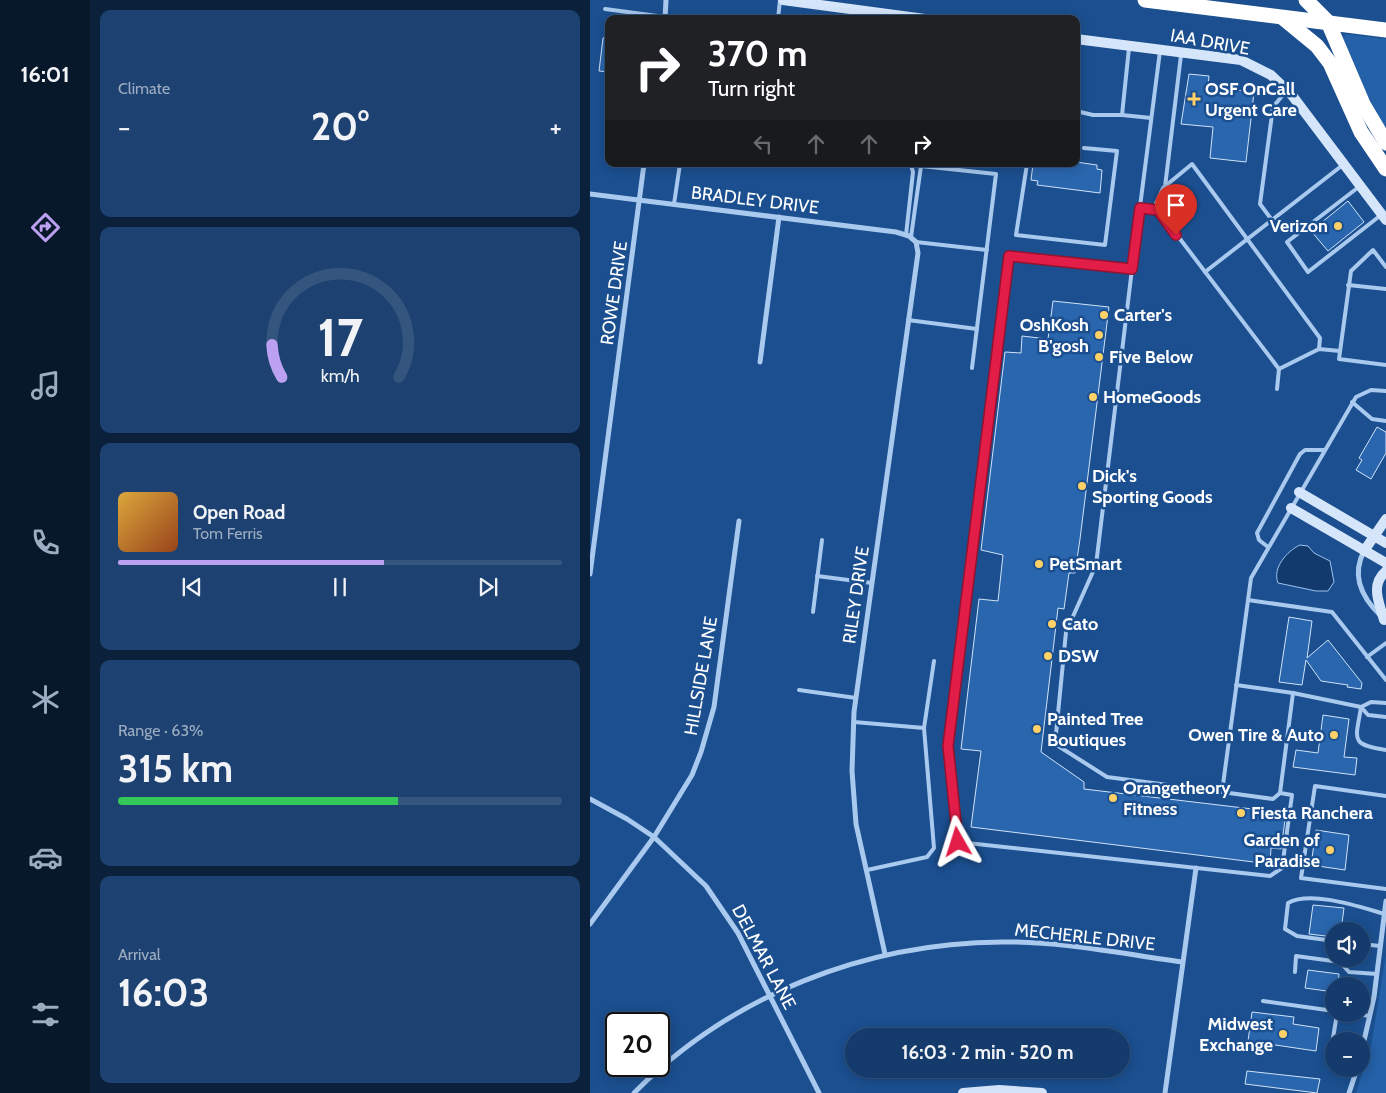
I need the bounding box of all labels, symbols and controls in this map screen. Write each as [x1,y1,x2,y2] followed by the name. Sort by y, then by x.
[1169,24,1251,60] street label: IAA DRIVE
[708,32,807,75] text: 370 m
[625,35,690,100] icon: right
[20,61,70,88] text: 16:01
[708,75,795,102] text: Turn right
[1205,78,1297,121] place label: OSF OnCall Urgent Care
[118,79,170,98] text: Climate
[1187,92,1201,106] marker: OSF OnCall Urgent Care
[311,103,369,150] text: 20°
[118,110,130,144] text: −
[550,110,562,144] text: +
[749,130,777,158] icon: left
[802,130,830,158] icon: ahead
[855,130,883,158] icon: ahead
[908,130,936,158] icon: right
[690,181,820,219] street label: BRADLEY DRIVE
[1155,184,1197,235] pin
[1162,191,1190,219] icon: arrive
[28,210,63,245] icon: directions
[1270,215,1328,237] place label: Verizon
[1332,220,1344,232] marker: Verizon
[596,239,632,347] street label: ROWE DRIVE
[1114,304,1172,326] place label: Carter's
[317,306,363,369] text: 17
[1098,309,1110,321] marker: Carter's
[1020,314,1089,357] place label: OshKosh B'gosh
[1093,329,1105,341] marker: OshKosh B'gosh
[1109,346,1193,368] place label: Five Below
[1093,351,1105,363] marker: Five Below
[320,365,360,386] text: km/h
[28,368,63,403] icon: music
[1103,386,1202,408] place label: HomeGoods
[1087,391,1099,403] marker: HomeGoods
[1092,465,1213,508] place label: Dick's Sporting Goods
[1076,480,1088,492] marker: Dick's Sporting Goods
[193,501,285,524] text: Open Road
[193,524,263,543] text: Tom Ferris
[28,525,63,560] icon: phone
[838,545,874,645] street label: RILEY DRIVE
[1049,553,1122,575] place label: PetSmart
[1033,558,1045,570] marker: PetSmart
[178,573,206,601] icon: previous
[326,573,354,601] icon: pause
[474,573,502,601] icon: next
[1062,613,1098,635] place label: Cato
[680,615,722,737] street label: HILLSIDE LANE
[1046,618,1058,630] marker: Cato
[1058,645,1099,667] place label: DSW
[1042,650,1054,662] marker: DSW
[28,682,63,717] icon: climate
[1047,708,1143,751] place label: Painted Tree Boutiques
[118,721,204,740] text: Range · 63%
[1031,723,1043,735] marker: Painted Tree Boutiques
[1188,724,1324,746] place label: Owen Tire & Auto
[1328,729,1340,741] marker: Owen Tire & Auto
[118,745,233,792] text: 315 km
[1123,777,1231,820] place label: Orangetheory Fitness
[1107,792,1119,804] marker: Orangetheory Fitness
[1251,802,1373,824] place label: Fiesta Ranchera
[1235,807,1247,819] marker: Fiesta Ranchera
[931,815,983,867] position arrow
[1243,829,1320,872] place label: Garden of Paradise
[28,840,63,875] icon: car
[1324,844,1336,856] marker: Garden of Paradise
[727,901,801,1013] street label: DELMAR LANE
[1014,919,1157,955] street label: MECHERLE DRIVE
[1325,922,1370,1077] map controls
[1325,922,1370,967] button: sound
[118,945,161,964] text: Arrival
[118,969,209,1016] text: 16:03
[1325,977,1370,1022] button: +
[28,997,63,1032] icon: filters
[605,1012,670,1077] speed limit sign: 20
[1199,1013,1273,1056] place label: Midwest Exchange
[1277,1028,1289,1040] marker: Midwest Exchange
[1325,1032,1370,1077] button: −
[902,1041,1073,1064] text: 16:03 · 2 min · 520 m

